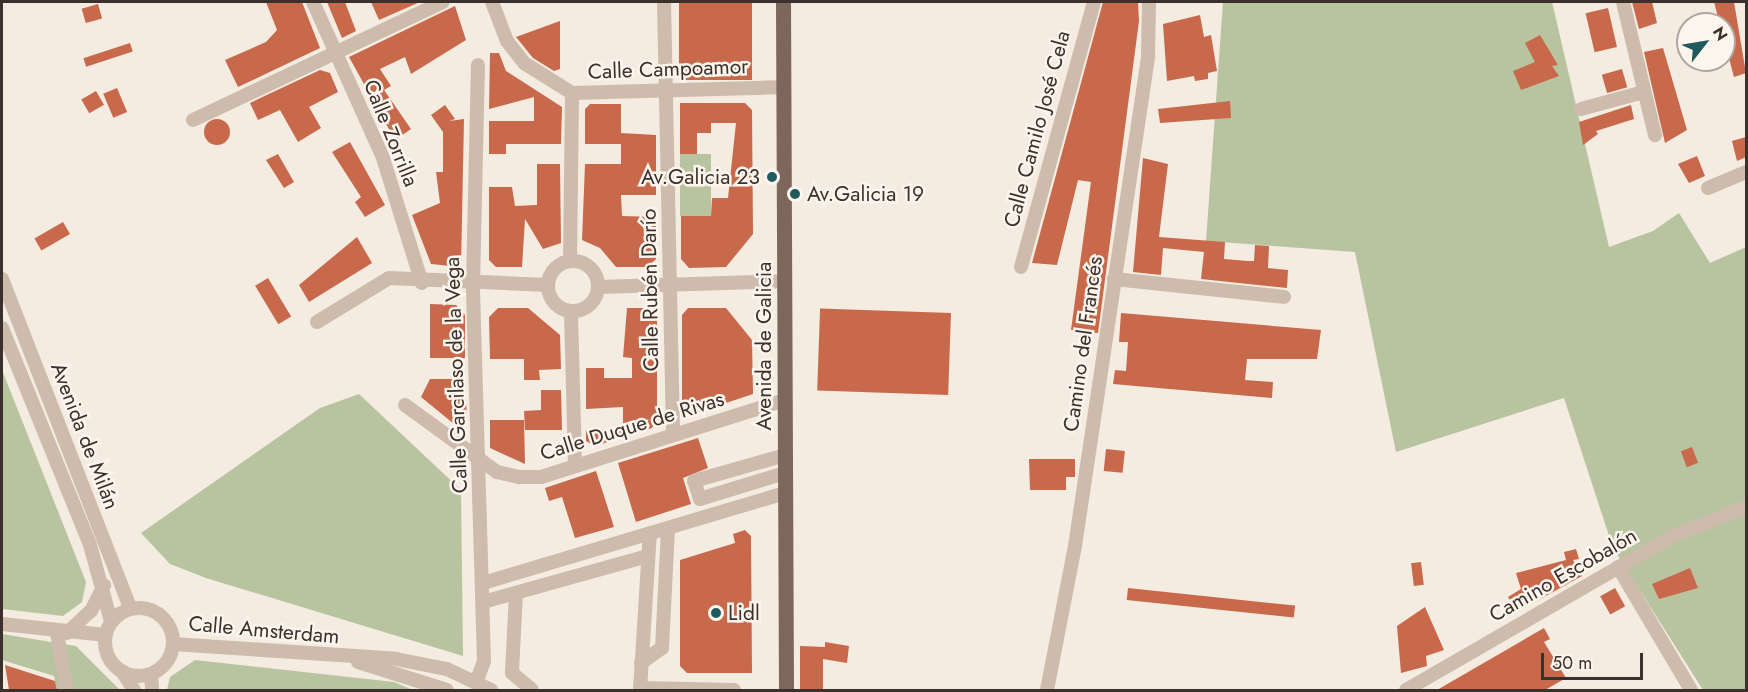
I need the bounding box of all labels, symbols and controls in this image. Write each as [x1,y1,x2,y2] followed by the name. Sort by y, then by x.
[1676,12,1736,72] north arrow
[1707,22,1733,45] text: N
[999,28,1075,230] street label: Calle Camilo José Cela
[587,54,749,84] street label: Calle Campoamor
[358,76,424,190] street label: Calle Zorrilla
[641,164,760,190] place label: Av.Galicia 23
[765,170,779,184] marker: Av.Galicia 23
[807,181,924,207] place label: Av.Galicia 19
[788,187,802,201] marker: Av.Galicia 19
[636,208,664,372] street label: Calle Rubén Darío
[1058,255,1108,433] street label: Camino del Francés
[439,256,473,494] street label: Calle Garcilaso de la Vega
[751,262,777,430] street label: Avenida de Galicia
[45,359,125,513] street label: Avenida de Milán
[537,386,727,466] street label: Calle Duque de Rivas
[1485,523,1641,627] street label: Camino Escobalón
[728,600,760,626] place label: Lidl
[709,606,723,620] marker: Lidl
[187,611,341,649] street label: Calle Amsterdam
[1544,641,1646,679] scale bar
[1552,650,1592,676] text: 50 m

